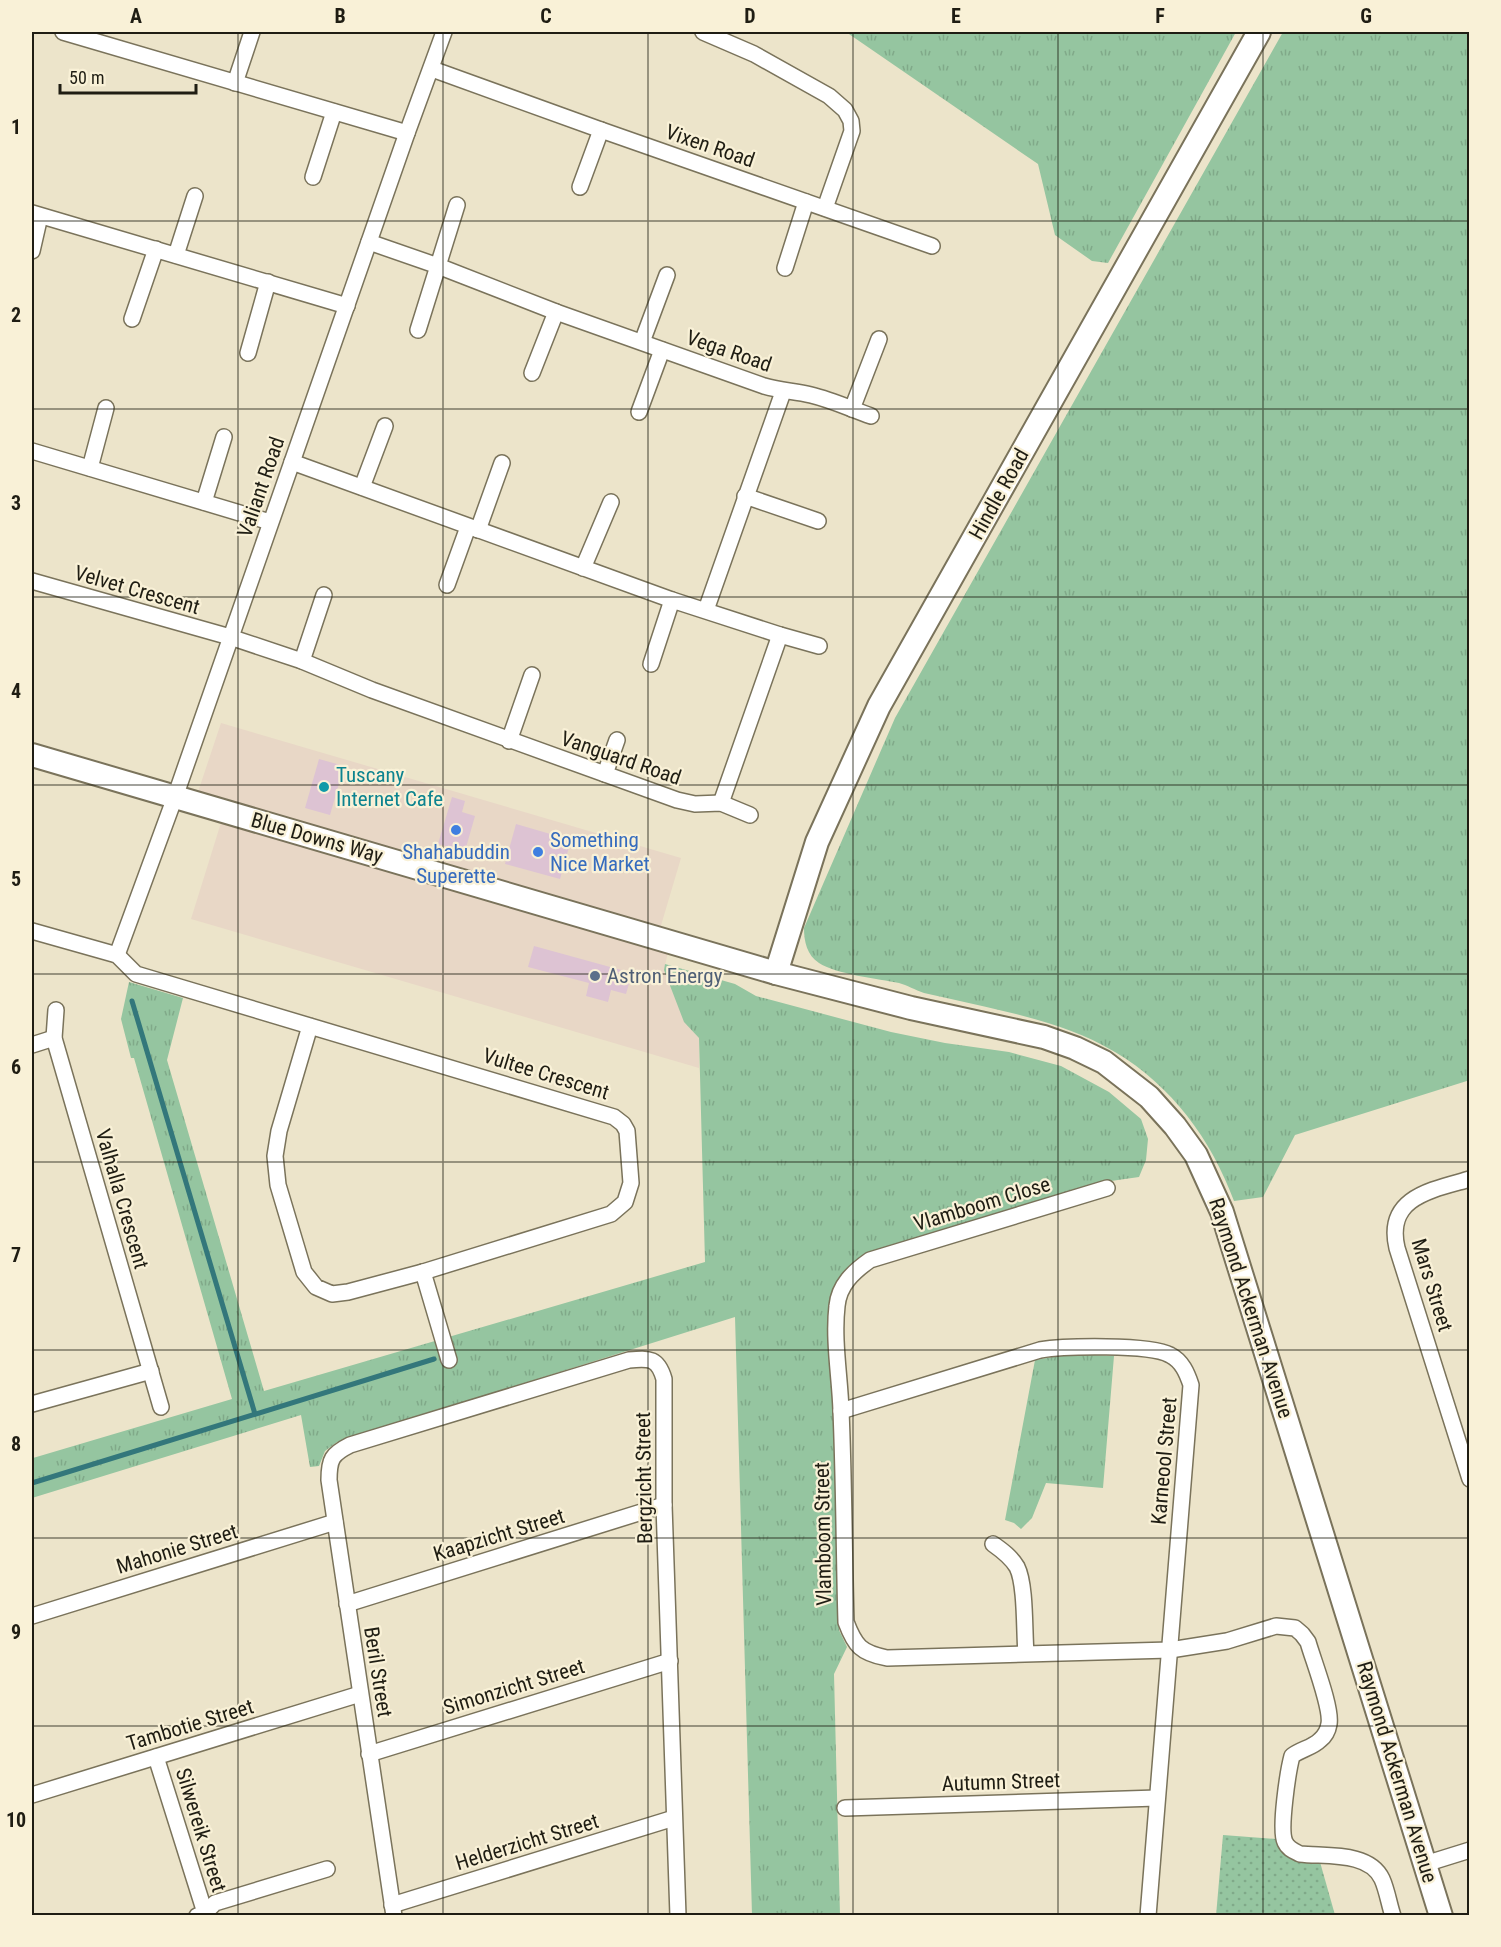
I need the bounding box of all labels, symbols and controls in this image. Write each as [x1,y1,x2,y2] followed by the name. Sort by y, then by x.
[130,4,142,28] text: A
[334,4,346,28] text: B
[540,4,552,28] text: C
[744,4,756,28] text: D
[951,4,961,28] text: E
[1155,4,1165,28] text: F
[1360,4,1372,28] text: G
[60,57,196,95] scale bar
[69,67,104,88] text: 50 m
[11,115,21,139] text: 1
[662,120,758,172] street label: Vixen Road
[11,303,21,327] text: 2
[683,325,775,377] street label: Vega Road
[233,434,289,540] street label: Valiant Road
[964,444,1034,544] street label: Hindle Road
[11,491,21,515] text: 3
[72,561,202,619] street label: Velvet Crescent
[11,679,21,703] text: 4
[558,726,684,790] street label: Vanguard Road
[336,763,443,811] place label: Tuscany Internet Cafe
[317,780,331,794] marker: Tuscany Internet Cafe
[248,808,386,868] street label: Blue Downs Way
[449,823,463,837] marker: Shahabuddin Superette
[550,828,650,876] place label: Something Nice Market
[402,840,510,888] place label: Shahabuddin Superette
[531,845,545,859] marker: Something Nice Market
[11,867,21,891] text: 5
[607,964,723,988] place label: Astron Energy
[588,969,602,983] marker: Astron Energy
[480,1043,612,1105] street label: Vultee Crescent
[11,1055,21,1079] text: 6
[91,1126,153,1272] street label: Valhalla Crescent
[911,1172,1053,1236] street label: Vlamboom Close
[1204,1195,1298,1421] street label: Raymond Ackerman Avenue
[1406,1236,1458,1334] street label: Mars Street
[11,1243,21,1267] text: 7
[1146,1396,1182,1526] street label: Karneool Street
[631,1412,657,1544] street label: Bergzicht Street
[11,1432,21,1456] text: 8
[810,1462,836,1606] street label: Vlamboom Street
[431,1504,567,1566] street label: Kaapzicht Street
[113,1519,241,1579] street label: Mahonie Street
[11,1620,21,1644] text: 9
[359,1625,397,1719] street label: Beril Street
[441,1654,587,1720] street label: Simonzicht Street
[1352,1658,1442,1886] street label: Raymond Ackerman Avenue
[124,1694,256,1756] street label: Tambotie Street
[171,1765,231,1895] street label: Silwereik Street
[941,1768,1061,1796] street label: Autumn Street
[6,1808,26,1832] text: 10
[453,1809,601,1875] street label: Helderzicht Street

